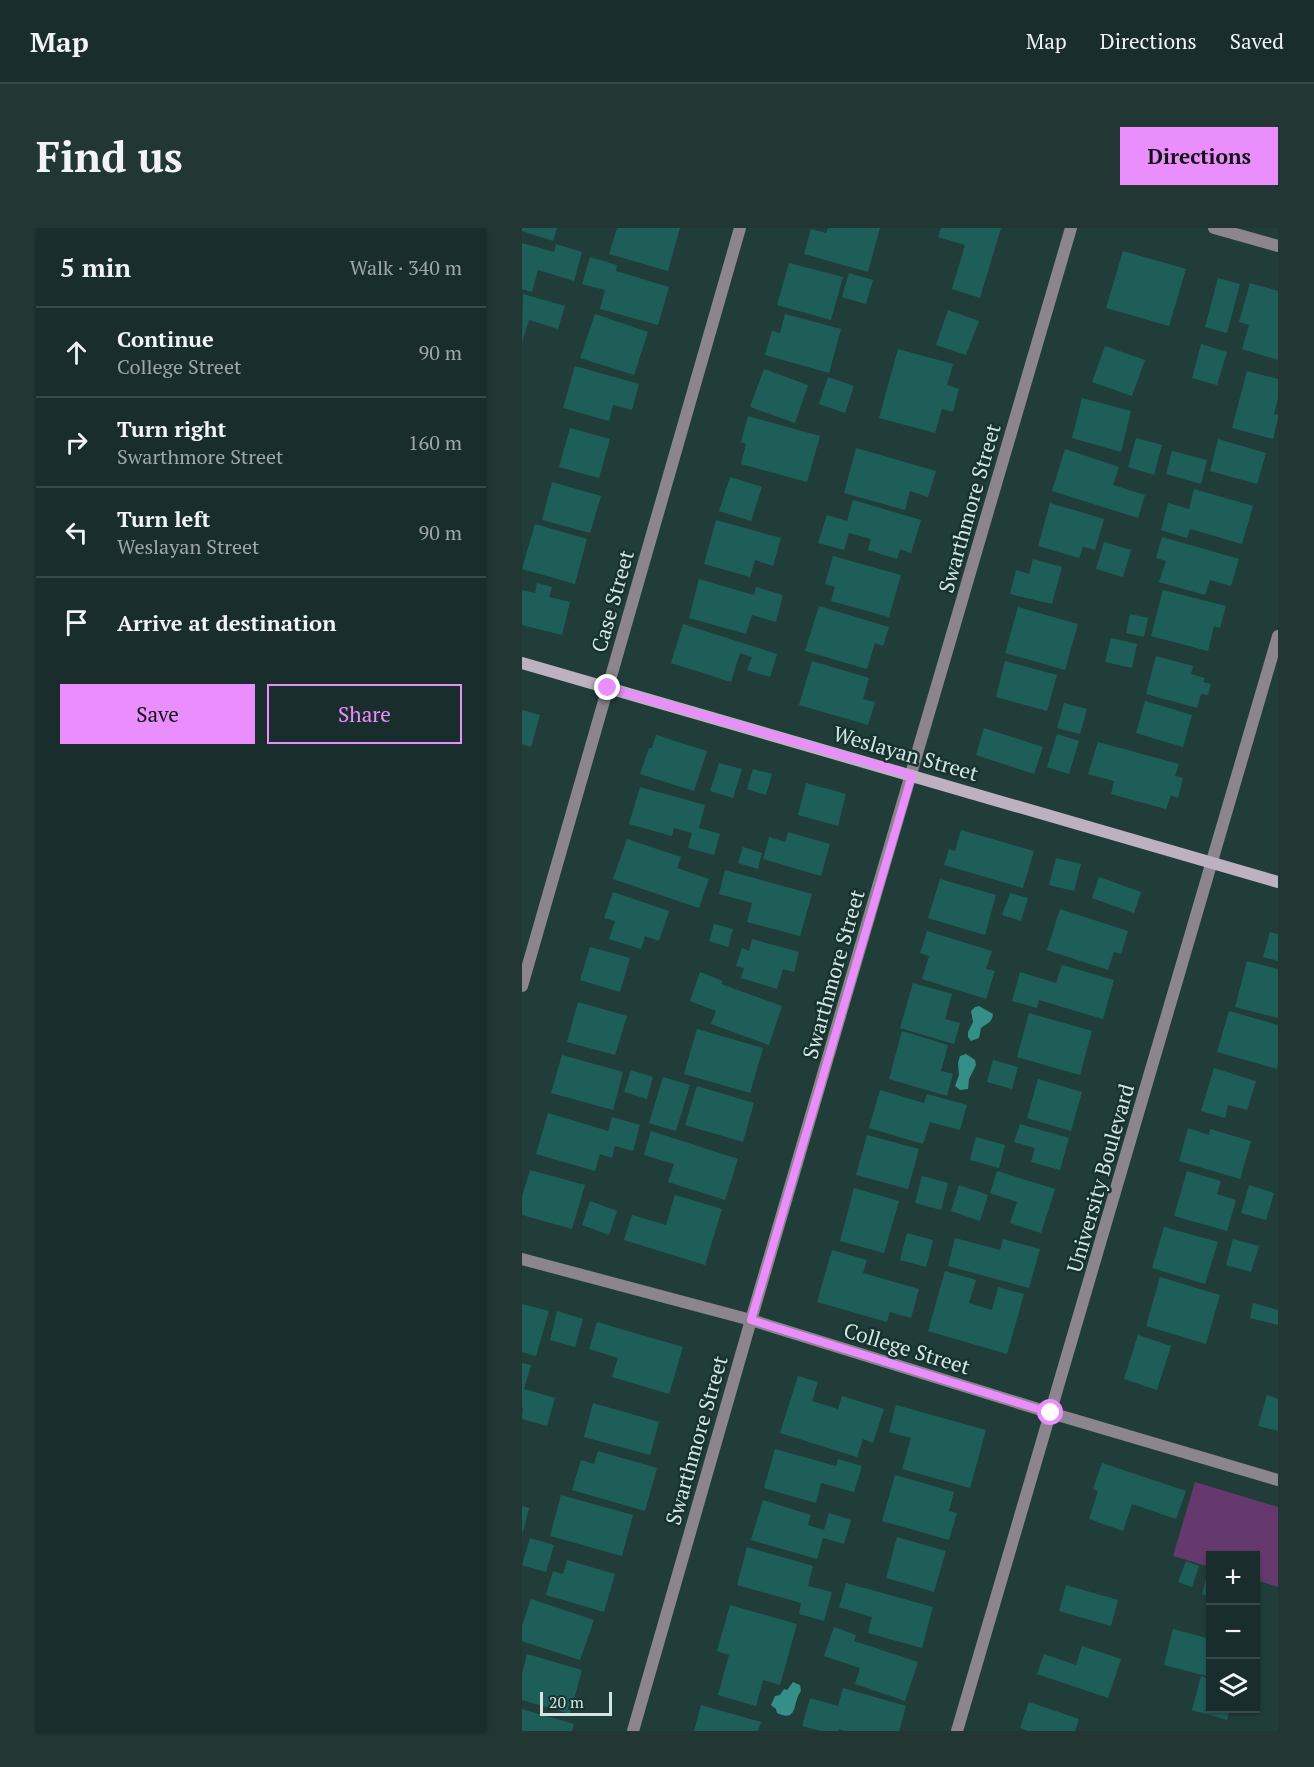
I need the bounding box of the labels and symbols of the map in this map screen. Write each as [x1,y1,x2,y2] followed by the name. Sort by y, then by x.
[931,420,1007,596] street label: Swarthmore Street
[584,547,640,655] street label: Case Street
[594,674,620,700] route end
[830,719,982,787] street label: Weslayan Street
[795,886,871,1062] street label: Swarthmore Street
[1060,1080,1140,1275] street label: University Boulevard
[840,1316,974,1381] street label: College Street
[658,1352,734,1528] street label: Swarthmore Street
[1037,1399,1063,1425] route start
[540,1689,612,1716] scale bar

